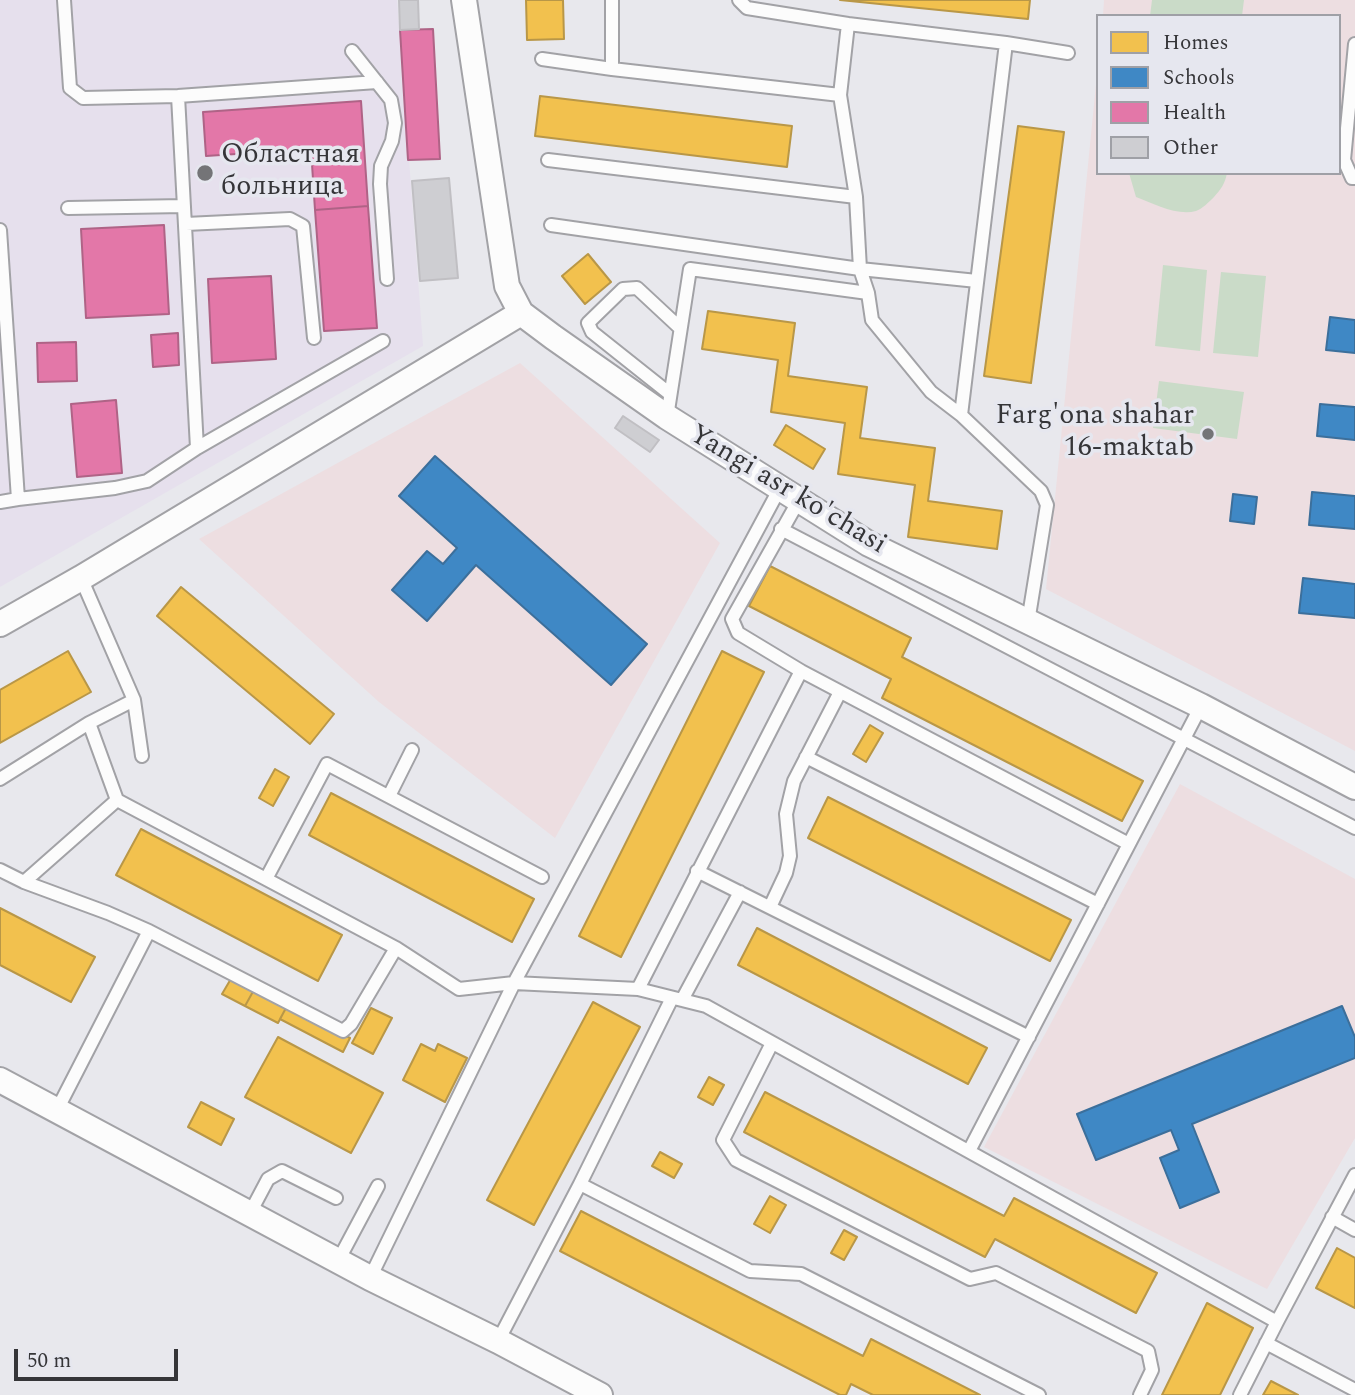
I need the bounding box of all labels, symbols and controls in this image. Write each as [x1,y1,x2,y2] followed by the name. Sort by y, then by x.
[1096,14,1341,175] legend
[1163,27,1229,59] text: Homes
[1163,62,1235,94] text: Schools
[1163,97,1226,129] text: Health
[1163,132,1218,164] text: Other
[221,140,360,206] place label: Областная больница
[195,163,215,183] marker: Областная больница
[996,401,1194,467] place label: Farg'ona shahar 16-maktab
[682,419,892,563] street label: Yangi asr ko'chasi
[1200,426,1216,442] marker: Farg'ona shahar 16-maktab
[18,1336,182,1380] scale bar
[27,1345,71,1377] text: 50 m

